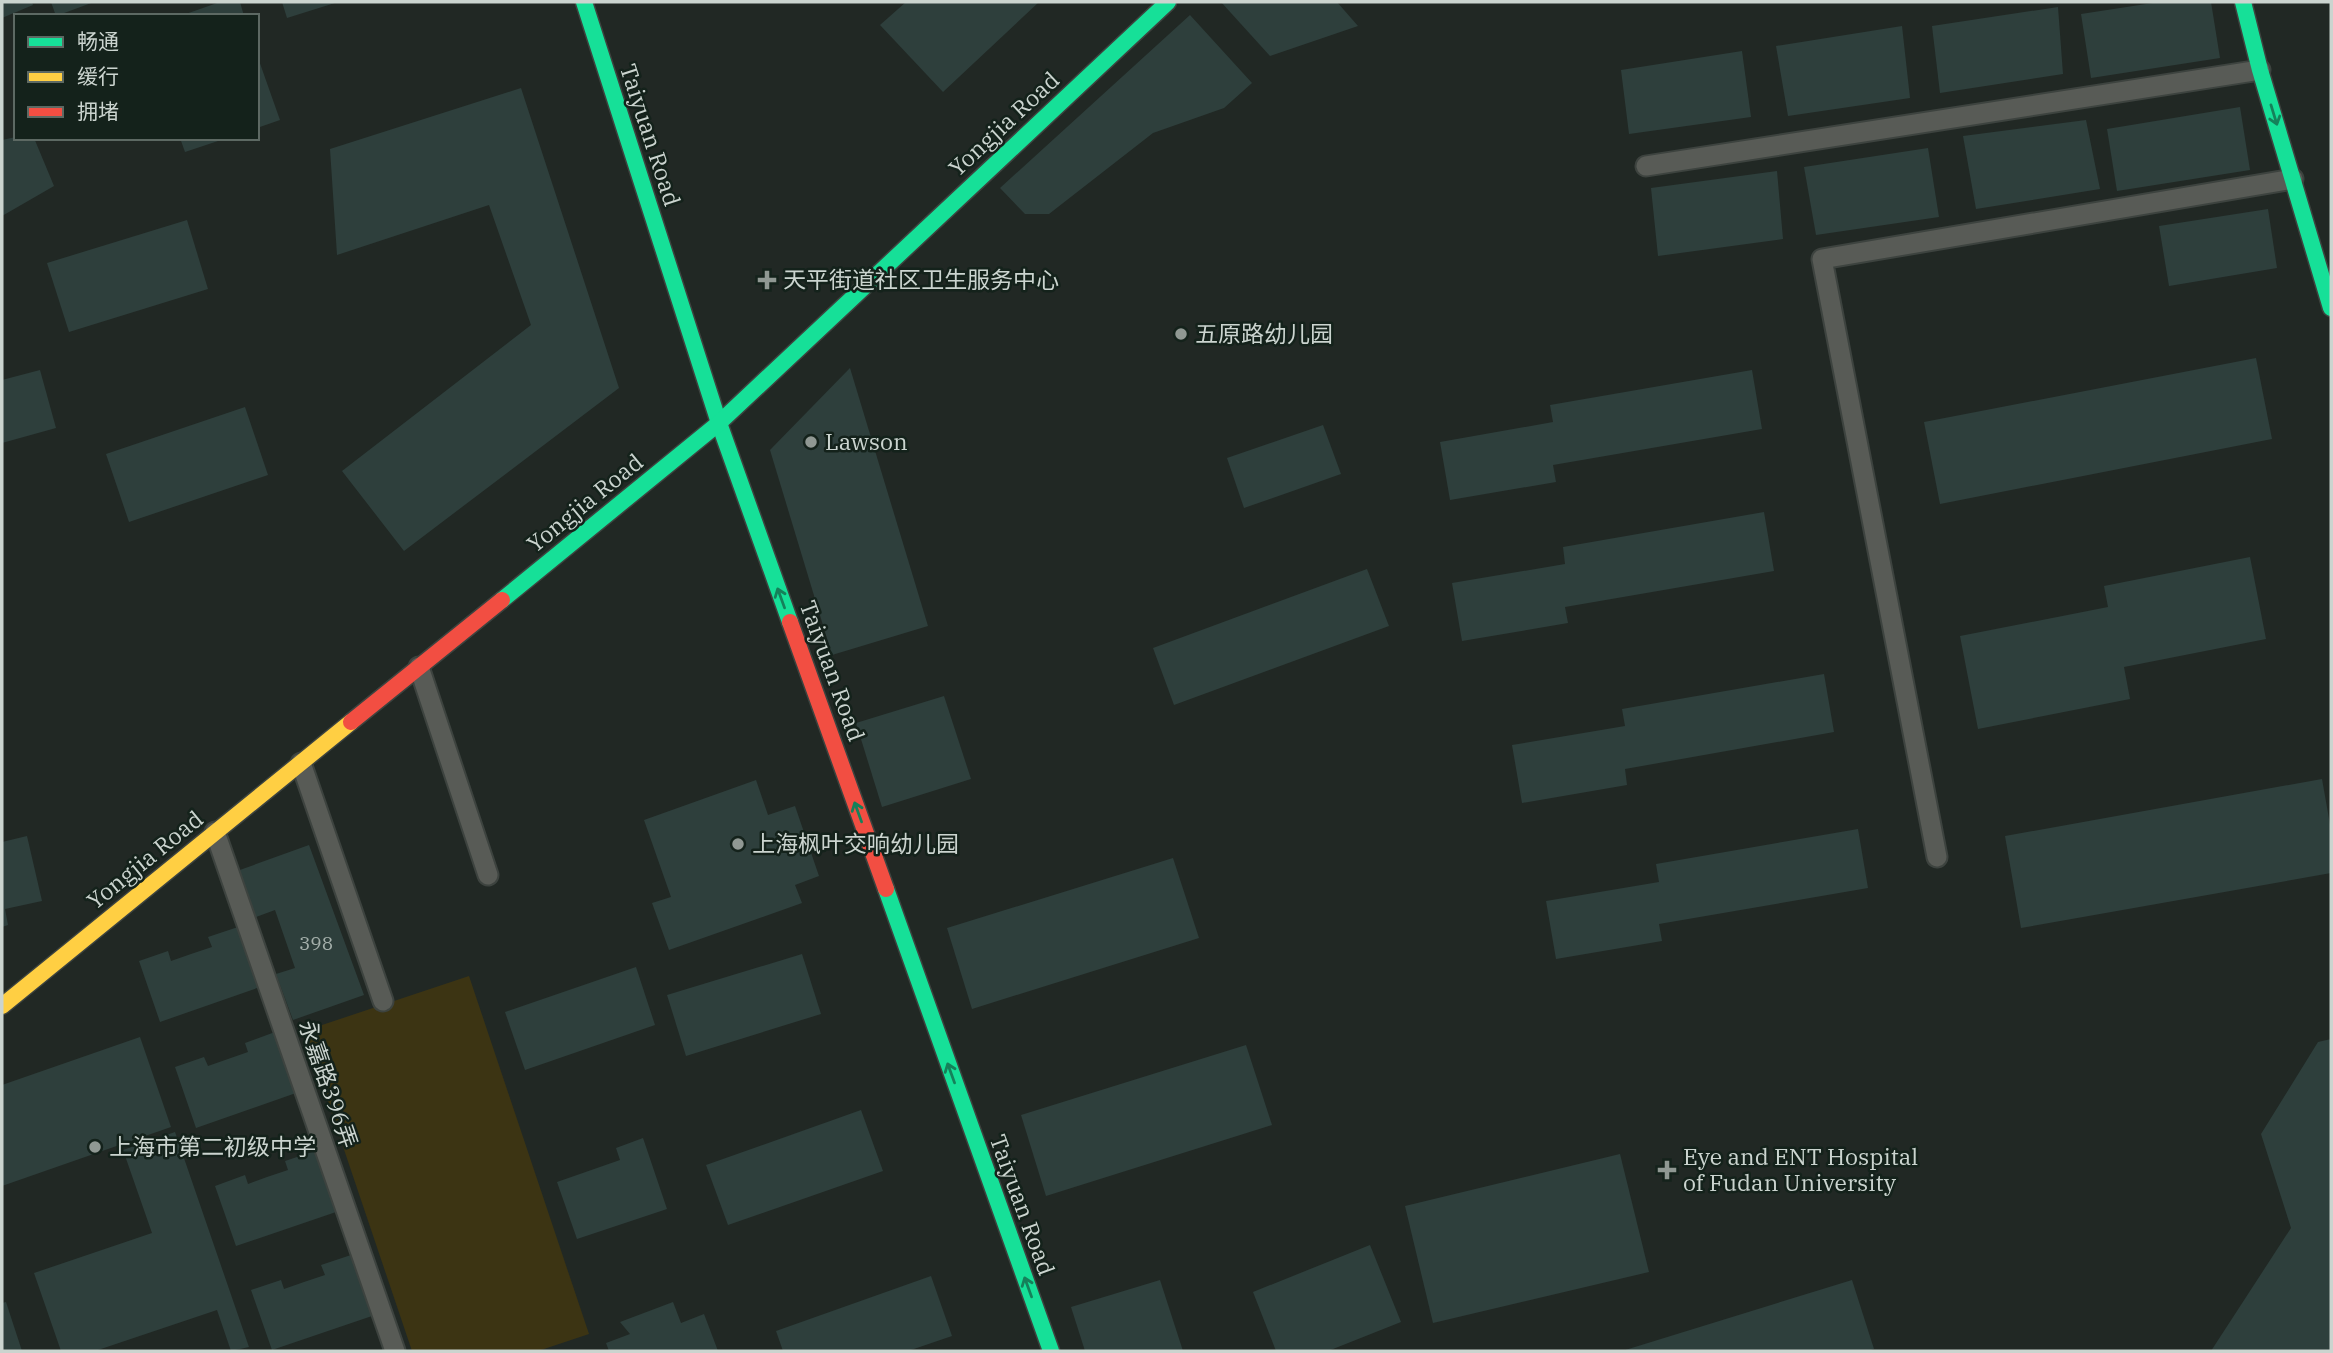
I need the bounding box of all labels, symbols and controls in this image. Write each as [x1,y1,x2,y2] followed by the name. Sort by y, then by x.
[14,14,259,140] legend
[77,27,119,55] text: 畅通
[614,60,688,210] street label: Taiyuan Road
[77,62,119,90] text: 缓行
[942,64,1065,182] street label: Yongjia Road
[77,97,119,125] text: 拥堵
[2268,104,2281,126] one-way arrow
[783,264,1059,294] place label: 天平街道社区卫生服务中心
[757,270,777,290] marker: 天平街道社区卫生服务中心
[1195,318,1333,348] place label: 五原路幼儿园
[1173,326,1189,342] marker: 五原路幼儿园
[825,426,908,456] place label: Lawson
[803,434,819,450] marker: Lawson
[520,446,649,558] street label: Yongjia Road
[774,588,786,610] one-way arrow
[794,596,872,745] street label: Taiyuan Road
[851,802,863,824] one-way arrow
[80,803,209,915] street label: Yongjia Road
[752,828,959,858] place label: 上海枫叶交响幼儿园
[730,836,746,852] marker: 上海枫叶交响幼儿园
[299,931,333,955] house number: 398
[293,1016,365,1152] street label: 永嘉路396弄
[944,1062,956,1084] one-way arrow
[984,1130,1062,1279] street label: Taiyuan Road
[109,1131,316,1161] place label: 上海市第二初级中学
[87,1139,103,1155] marker: 上海市第二初级中学
[1683,1141,1918,1197] place label: Eye and ENT Hospital of Fudan University
[1657,1160,1677,1180] marker: Eye and ENT Hospital of Fudan University
[1021,1276,1034,1298] one-way arrow

